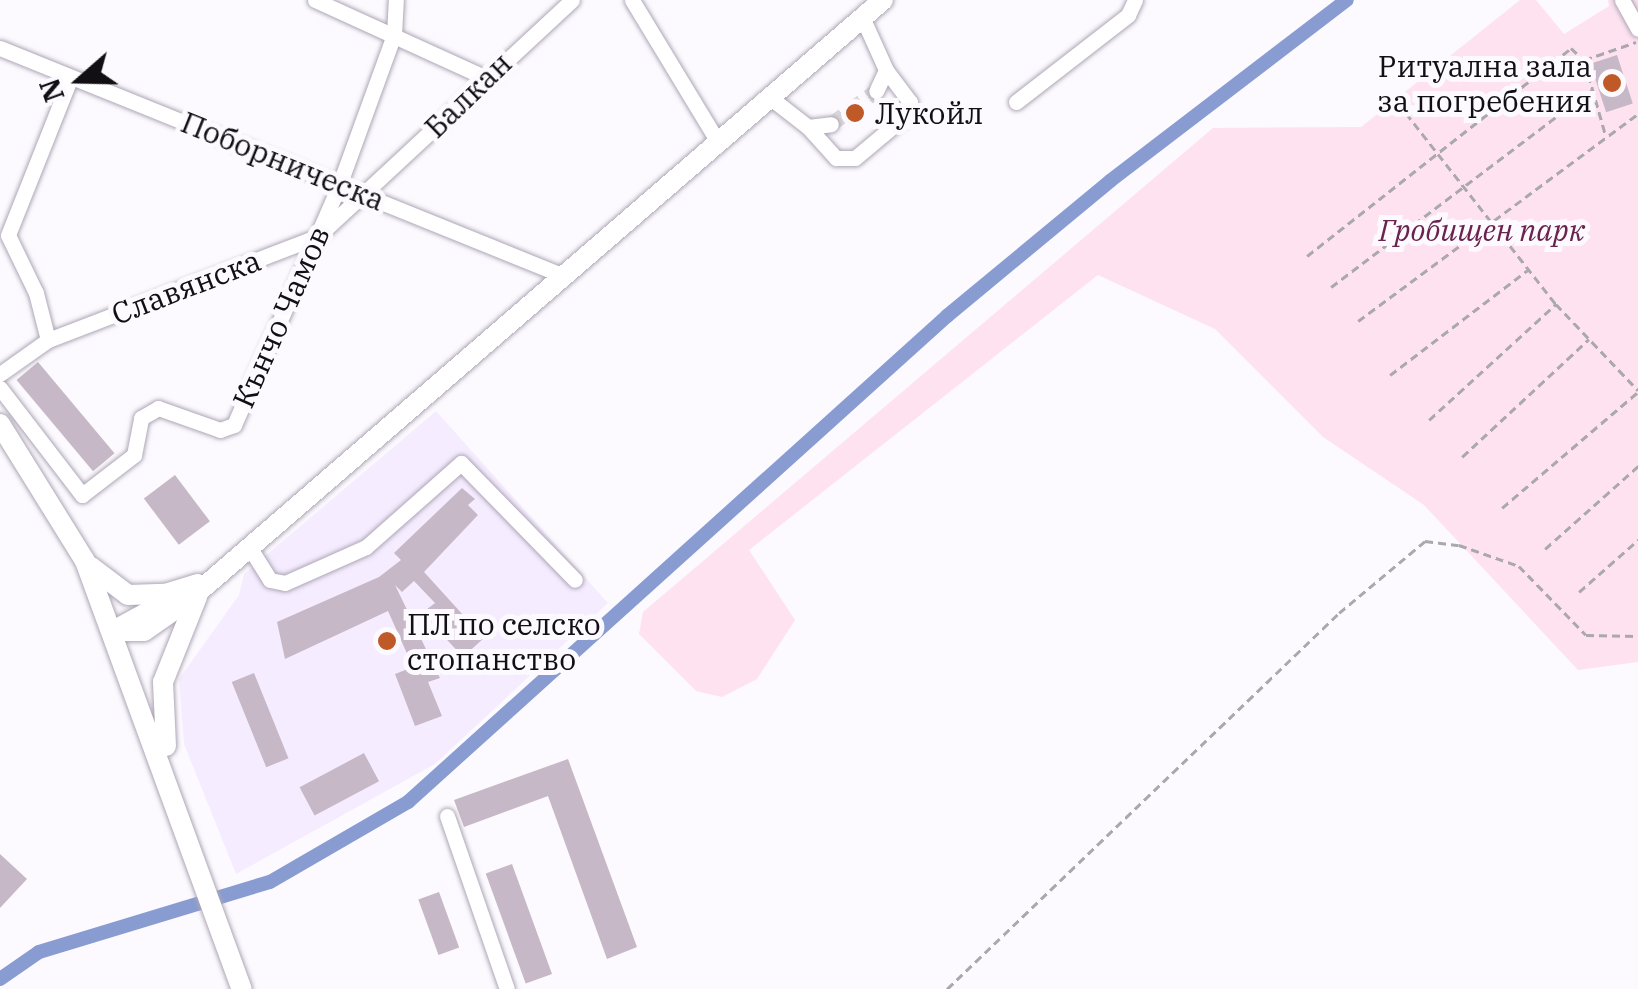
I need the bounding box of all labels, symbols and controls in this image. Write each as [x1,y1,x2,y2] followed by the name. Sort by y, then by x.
[30,30,130,130] north arrow
[417,45,519,145] street label: Балкан
[1378,48,1592,118] place label: Ритуална зала за погребения
[1601,72,1623,94] marker: Ритуална зала за погребения
[30,74,73,107] text: N
[875,95,983,131] place label: Лукойл
[844,102,866,124] marker: Лукойл
[176,104,390,218] street label: Поборническа
[1379,212,1585,248] park label: Гробищен парк
[225,221,337,413] street label: Кънчо Чамов
[106,242,266,332] street label: Славянска
[407,606,601,676] place label: ПЛ по селско стопанство
[376,630,398,652] marker: ПЛ по селско стопанство

